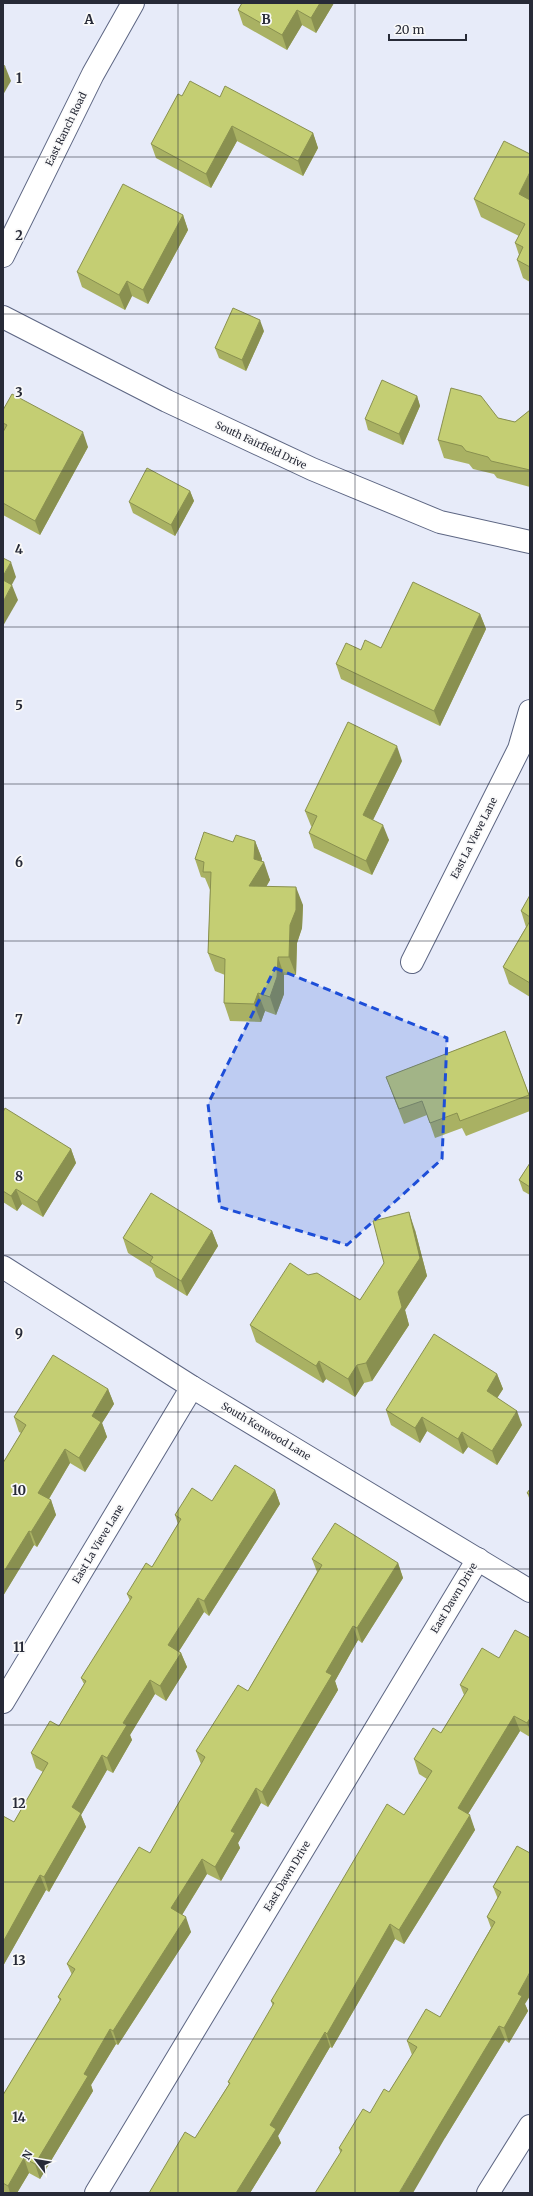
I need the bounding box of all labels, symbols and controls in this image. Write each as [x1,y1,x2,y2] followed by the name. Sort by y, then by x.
[83,11,94,28] text: A
[261,11,271,28] text: B
[389,16,466,42] scale bar
[395,22,424,37] text: 20 m
[16,70,22,87] text: 1
[43,90,89,168] street label: East Ranch Road
[15,227,23,244] text: 2
[15,384,23,401] text: 3
[213,418,309,472] street label: South Fairfield Drive
[15,541,24,558] text: 4
[15,697,23,714] text: 5
[448,795,500,881] street label: East La Vieve Lane
[15,854,23,871] text: 6
[15,1011,23,1028] text: 7
[15,1168,23,1185] text: 8
[15,1325,23,1342] text: 9
[219,1399,313,1463] street label: South Kenwood Lane
[12,1482,26,1499] text: 10
[69,1502,127,1586] street label: East La Vieve Lane
[428,1560,480,1636] street label: East Dawn Drive
[13,1639,25,1656] text: 11
[12,1795,26,1812] text: 12
[261,1838,313,1914] street label: East Dawn Drive
[12,1952,26,1969] text: 13
[12,2109,27,2126] text: 14
[16,2140,56,2180] north arrow
[19,2147,36,2162] text: N

